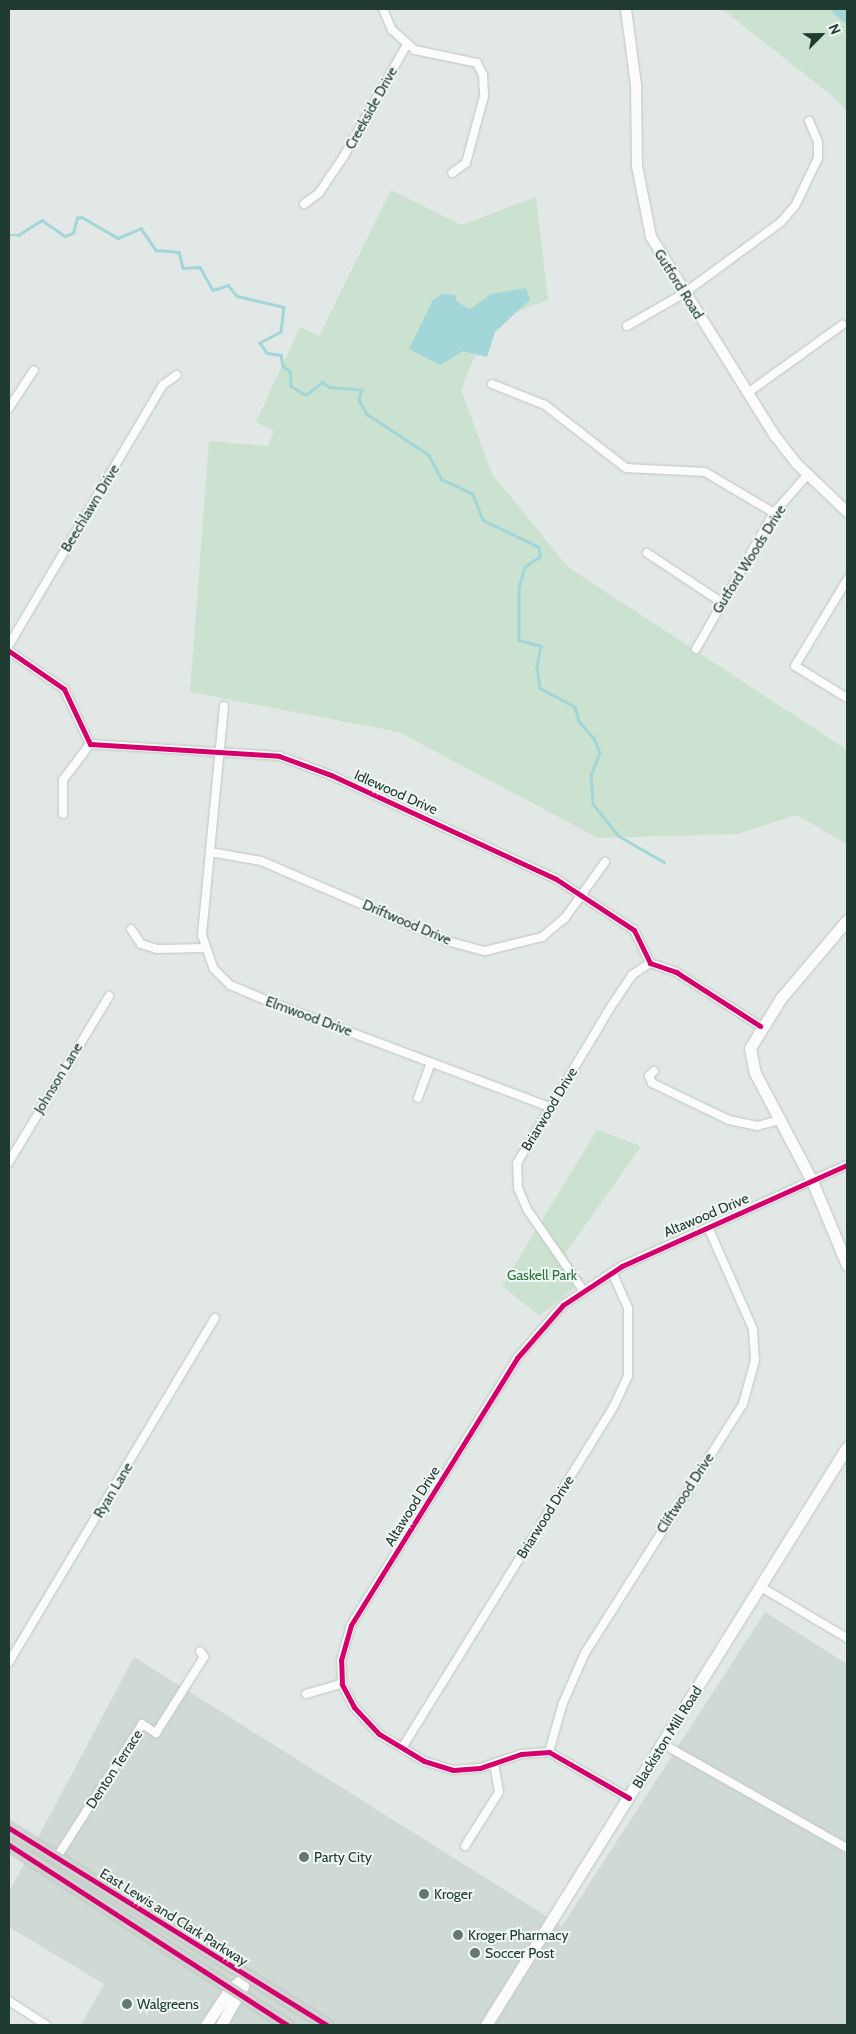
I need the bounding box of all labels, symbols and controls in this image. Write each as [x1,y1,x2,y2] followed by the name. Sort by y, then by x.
[796,10,846,60] north arrow
[825,21,845,37] text: N
[341,64,401,152] street label: Creekside Drive
[651,246,707,322] street label: Gutford Road
[57,461,123,555] street label: Beechlawn Drive
[709,502,789,616] street label: Gutford Woods Drive
[352,766,440,818] street label: Idlewood Drive
[360,896,454,948] street label: Driftwood Drive
[263,993,355,1039] street label: Elmwood Drive
[30,1040,86,1116] street label: Johnson Lane
[517,1064,581,1154] street label: Briarwood Drive
[661,1190,751,1240] street label: Altawood Drive
[507,1267,577,1283] park label: Gaskell Park
[653,1450,717,1536] street label: Cliftwood Drive
[90,1459,136,1521] street label: Ryan Lane
[381,1463,443,1549] street label: Altawood Drive
[513,1472,577,1562] street label: Briarwood Drive
[629,1683,705,1791] street label: Blackiston Mill Road
[82,1726,146,1812] street label: Denton Terrace
[314,1849,372,1865] place label: Party City
[298,1851,310,1863] marker: Party City
[97,1865,251,1969] street label: East Lewis and Clark Parkway
[434,1886,472,1902] place label: Kroger
[418,1888,430,1900] marker: Kroger
[468,1927,569,1943] place label: Kroger Pharmacy
[452,1929,464,1941] marker: Kroger Pharmacy
[485,1945,554,1961] place label: Soccer Post
[469,1947,481,1959] marker: Soccer Post
[137,1996,199,2012] place label: Walgreens
[121,1998,133,2010] marker: Walgreens

